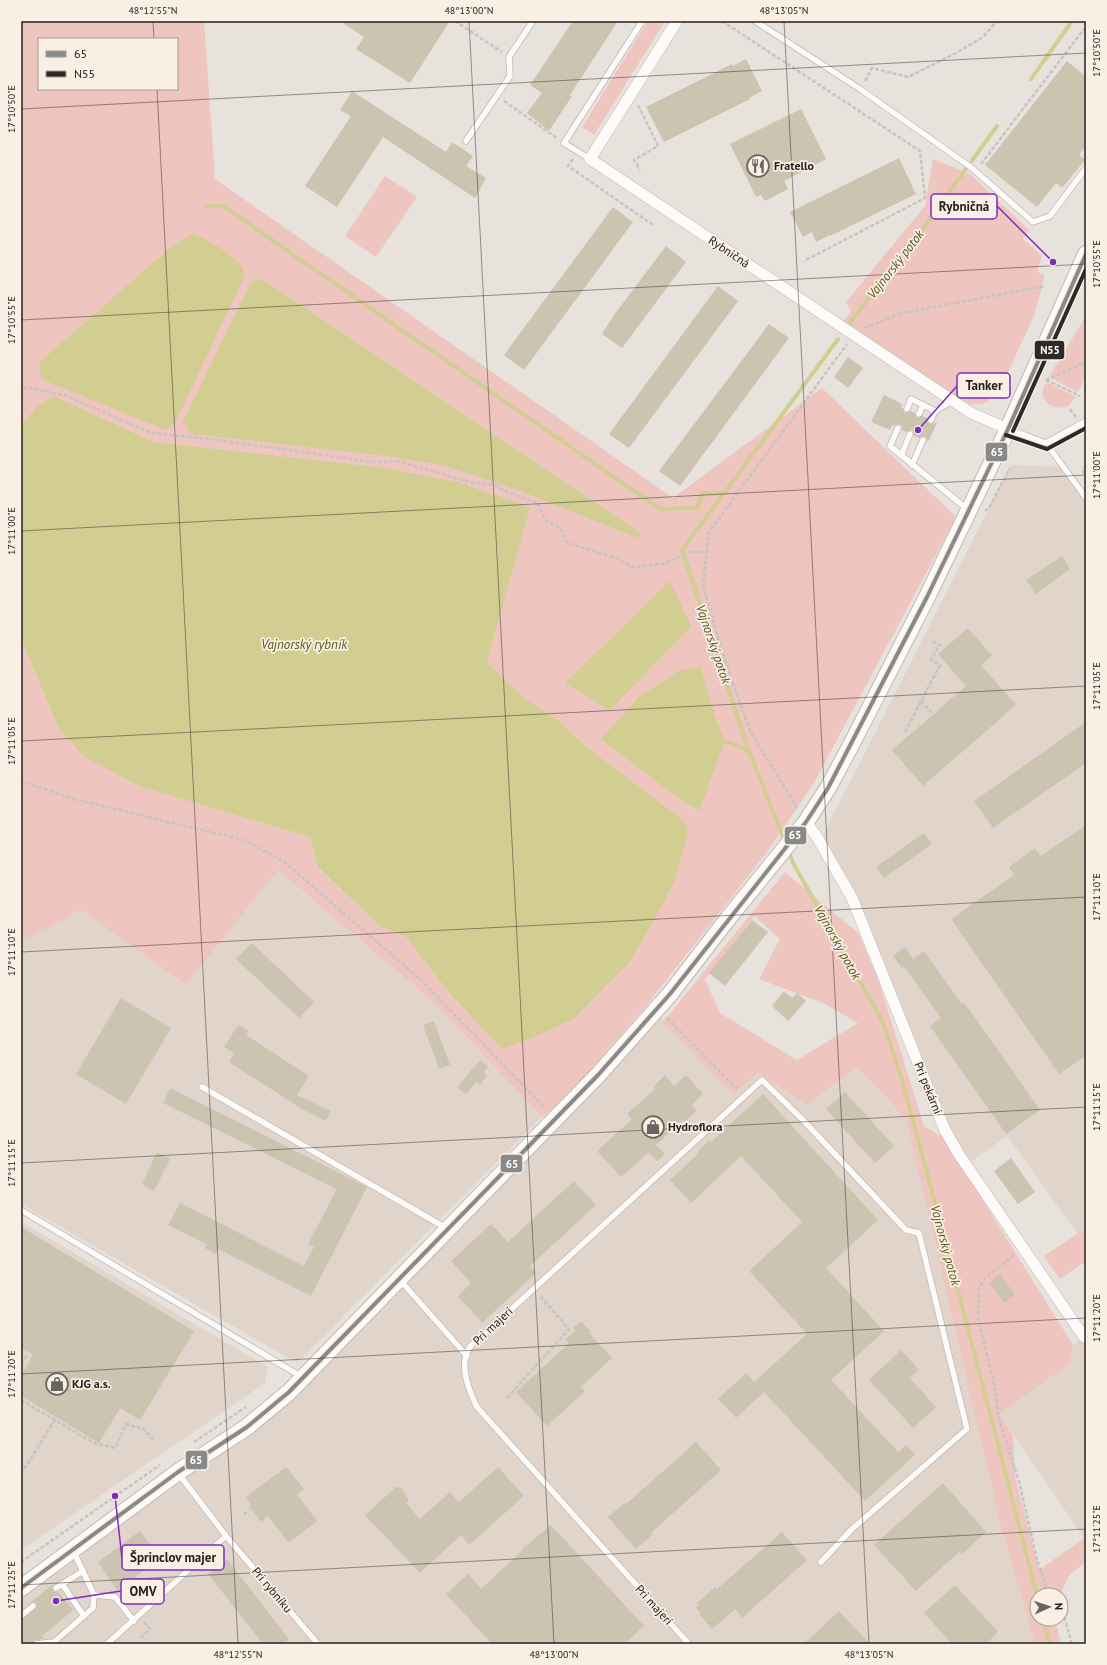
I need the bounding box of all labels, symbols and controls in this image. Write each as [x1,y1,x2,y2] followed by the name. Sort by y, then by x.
[128,4,178,17] text: 48°12'55"N
[444,4,494,17] text: 48°13'00"N
[759,4,809,17] text: 48°13'05"N
[1090,29,1103,77] text: 17°10'50"E
[38,38,178,90] legend
[74,46,87,61] text: 65
[74,66,95,81] text: N55
[5,85,18,133] text: 17°10'50"E
[745,153,771,179] restaurant icon: Fratello
[774,158,815,173] place label: Fratello
[931,194,997,219] callout: Rybničná
[939,198,989,215] text: Rybničná
[863,225,928,302] water label: Vajnorský potok
[706,232,753,271] street label: Rybničná
[1090,240,1103,288] text: 17°10'55"E
[5,296,18,344] text: 17°10'55"E
[1034,340,1065,360] line badge: N55
[1040,343,1060,357] text: N55
[957,373,1010,398] callout: Tanker
[966,377,1003,394] text: Tanker
[985,442,1008,462] line badge: 65
[991,445,1003,459] text: 65
[1090,451,1103,499] text: 17°11'00"E
[5,507,18,555] text: 17°11'00"E
[692,602,735,687] water label: Vajnorský potok
[261,636,348,653] water label: Vajnorský rybník
[1090,662,1103,710] text: 17°11'05"E
[5,717,18,765] text: 17°11'05"E
[784,826,807,845] line badge: 65
[789,828,801,842] text: 65
[1090,873,1103,921] text: 17°11'10"E
[810,902,866,984] water label: Vajnorský potok
[5,928,18,976] text: 17°11'10"E
[911,1060,946,1116] street label: Pri pekárni
[1090,1083,1103,1131] text: 17°11'15"E
[640,1114,666,1140] shop icon: Hydroflora
[668,1119,722,1134] place label: Hydroflora
[5,1139,18,1187] text: 17°11'15"E
[500,1154,523,1173] line badge: 65
[506,1157,518,1171] text: 65
[927,1203,965,1288] water label: Vajnorský potok
[1090,1294,1103,1342] text: 17°11'20"E
[470,1303,516,1348] street label: Pri majeri
[5,1350,18,1398] text: 17°11'20"E
[44,1371,70,1397] shop icon: KJG a.s.
[72,1376,111,1391] place label: KJG a.s.
[185,1450,208,1470] line badge: 65
[190,1453,202,1467] text: 65
[1090,1505,1103,1553] text: 17°11'25"E
[122,1545,224,1570] callout: Šprinclov majer
[130,1549,216,1566] text: Šprinclov majer
[5,1561,18,1609] text: 17°11'25"E
[249,1564,296,1616] street label: Pri rybníku
[121,1579,164,1604] callout: OMV
[632,1581,676,1628] street label: Pri majeri
[130,1583,157,1600] text: OMV
[1029,1587,1069,1627] north arrow
[1052,1602,1066,1610] text: N
[213,1648,263,1661] text: 48°12'55"N
[529,1648,579,1661] text: 48°13'00"N
[844,1648,894,1661] text: 48°13'05"N

